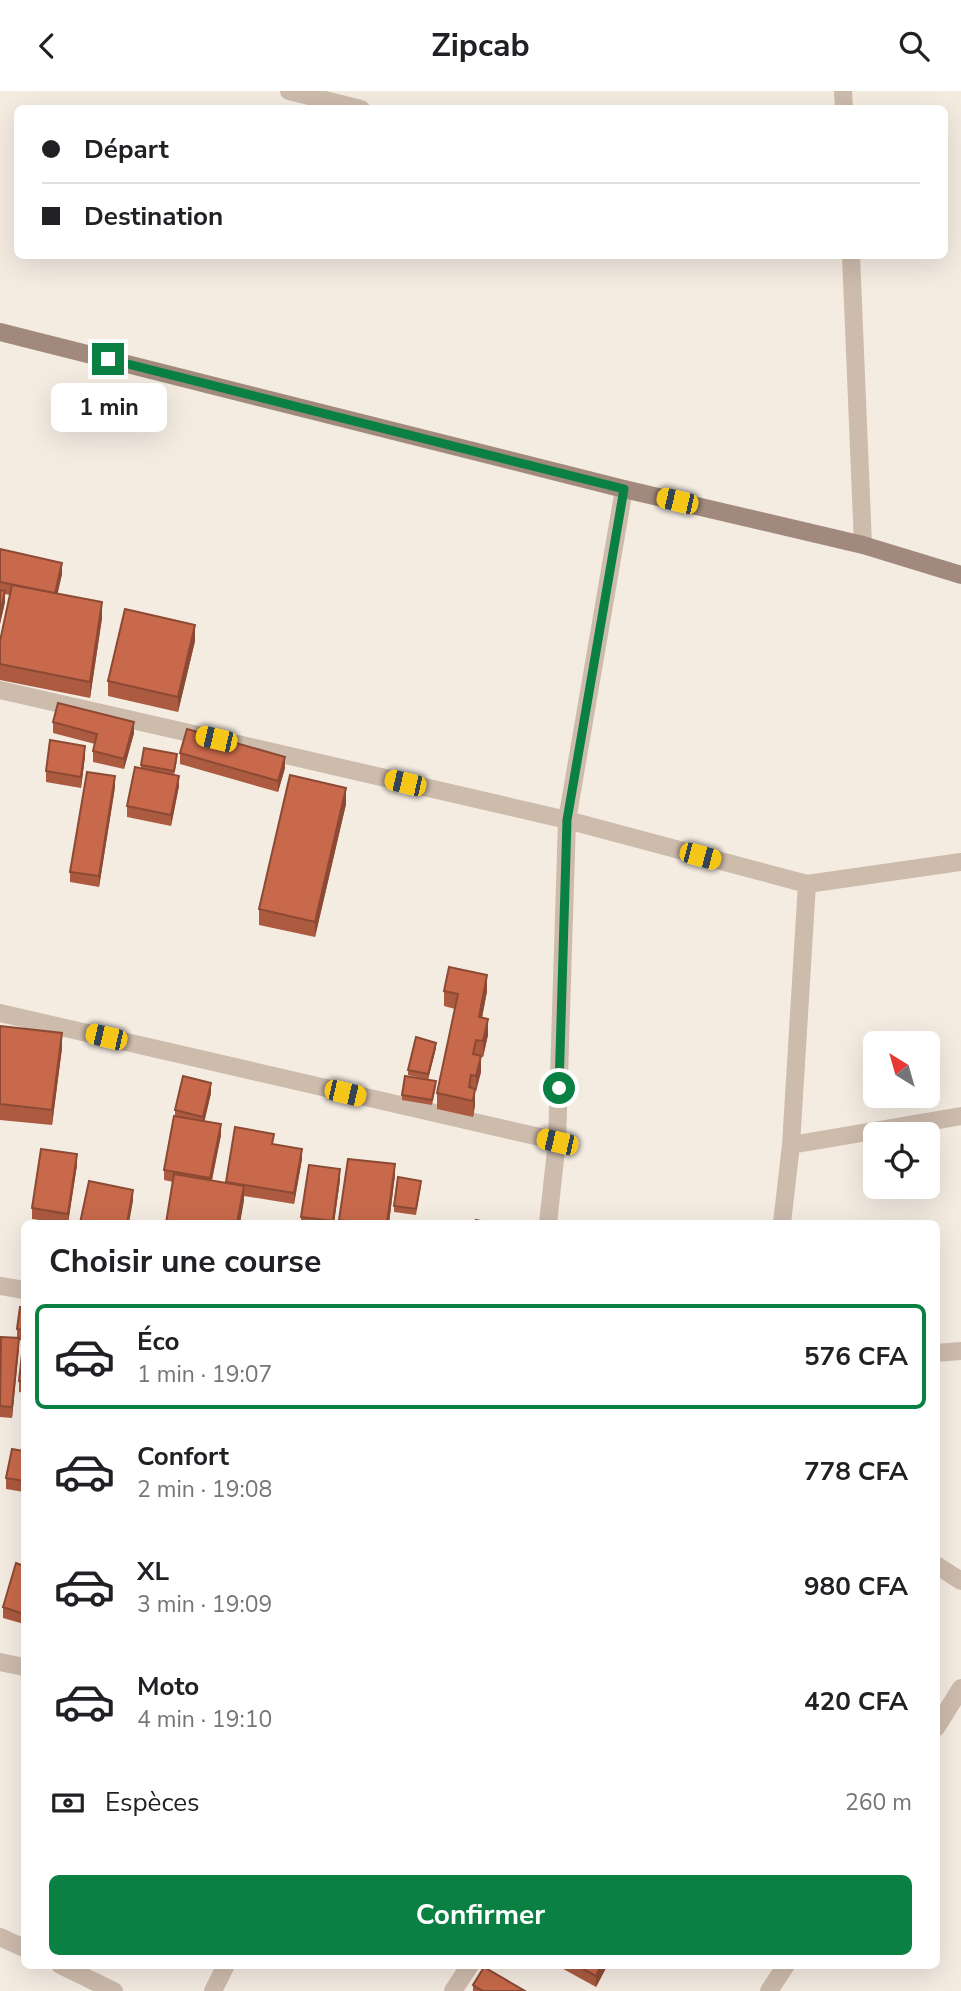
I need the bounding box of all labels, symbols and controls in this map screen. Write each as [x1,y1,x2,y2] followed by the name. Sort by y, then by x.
[431,24,530,67] text: Zipcab
[28,27,66,65] icon: back
[895,27,933,65] icon: search
[84,132,169,167] text: Départ
[84,199,223,234] text: Destination
[92,343,124,375] route end
[50,383,166,433] callout: 1 min
[79,392,139,423] text: 1 min
[655,486,700,516] car
[194,724,239,754] car
[383,768,428,798] car
[677,840,724,872] car
[84,1022,129,1052] car
[863,1031,940,1108] north arrow
[863,1031,940,1199] map controls
[543,1072,575,1104] route start
[323,1078,368,1108] car
[863,1122,940,1199] button: locate
[535,1127,580,1157] car
[49,1240,321,1283] text: Choisir une course
[137,1324,179,1359] text: Éco
[53,1325,116,1388] icon: car
[804,1339,908,1374] text: 576 CFA
[137,1359,272,1390] text: 1 min · 19:07
[137,1439,229,1474] text: Confort
[53,1440,116,1503] icon: car
[804,1454,908,1489] text: 778 CFA
[137,1474,272,1505] text: 2 min · 19:08
[137,1554,169,1589] text: XL
[53,1555,116,1618] icon: car
[804,1569,908,1604] text: 980 CFA
[137,1589,272,1620] text: 3 min · 19:09
[137,1669,199,1704] text: Moto
[53,1670,116,1733] icon: car
[804,1684,908,1719] text: 420 CFA
[137,1704,272,1735] text: 4 min · 19:10
[49,1784,87,1822] icon: cash
[105,1785,200,1820] text: Espèces
[845,1787,912,1818] text: 260 m
[49,1875,912,1955] button: Confirmer

